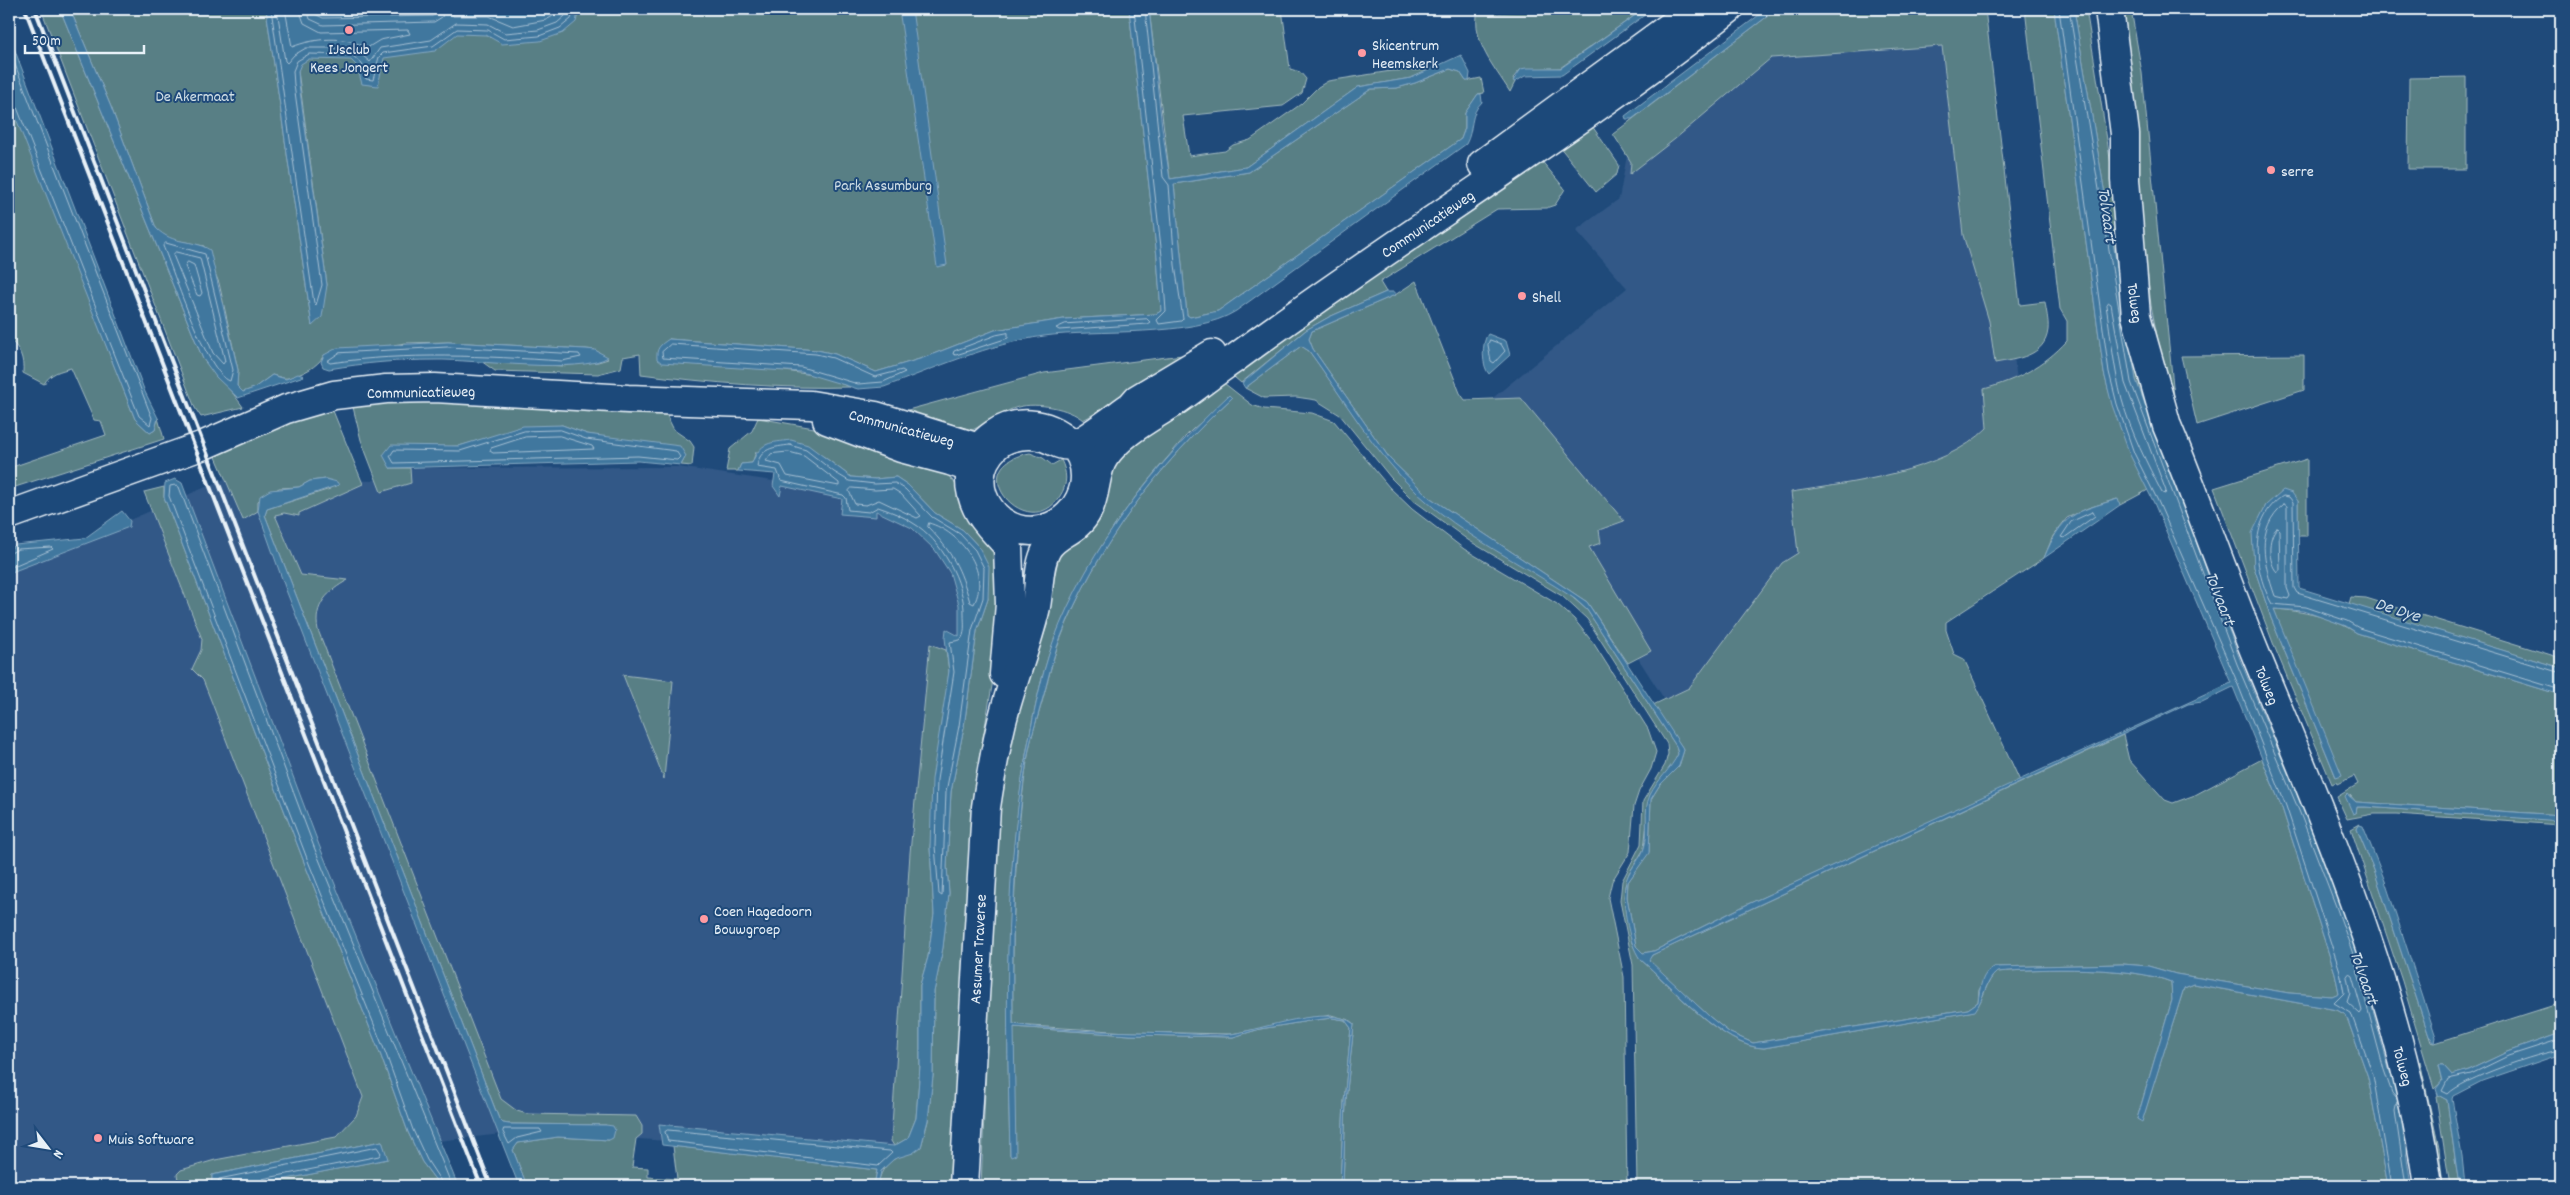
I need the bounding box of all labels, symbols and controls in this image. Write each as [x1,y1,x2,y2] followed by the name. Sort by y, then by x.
[25,22,144,54] scale bar
[343,24,355,36] marker: IJsclub Kees Jongert
[32,31,61,53] text: 50 m
[1372,35,1439,76] place label: Skicentrum Heemskerk
[310,39,388,80] place label: IJsclub Kees Jongert
[1356,47,1368,59] marker: Skicentrum Heemskerk
[155,86,235,109] park label: De Akermaat
[2281,161,2314,184] place label: serre
[2265,164,2277,176] marker: serre
[834,175,932,198] park label: Park Assumburg
[1377,185,1480,265] street label: Communicatieweg
[2089,186,2122,247] water label: Tolvaart
[2120,282,2147,325] street label: Tolweg
[1532,287,1561,310] place label: Shell
[1516,290,1528,302] marker: Shell
[367,381,475,406] street label: Communicatieweg
[846,404,957,455] street label: Communicatieweg
[2197,568,2241,632] water label: Tolvaart
[2372,592,2424,631] water label: De Dye
[2247,663,2284,709] street label: Tolweg
[965,894,994,1005] street label: Assumer Traverse
[714,901,812,942] place label: Coen Hagedoorn Bouwgroep
[698,913,710,925] marker: Coen Hagedoorn Bouwgroep
[2342,947,2384,1010] water label: Tolvaart
[2385,1044,2418,1089] street label: Tolweg
[22,1122,72,1172] north arrow
[108,1129,194,1152] place label: Muis Software
[92,1132,104,1144] marker: Muis Software
[47,1146,68,1162] text: N

